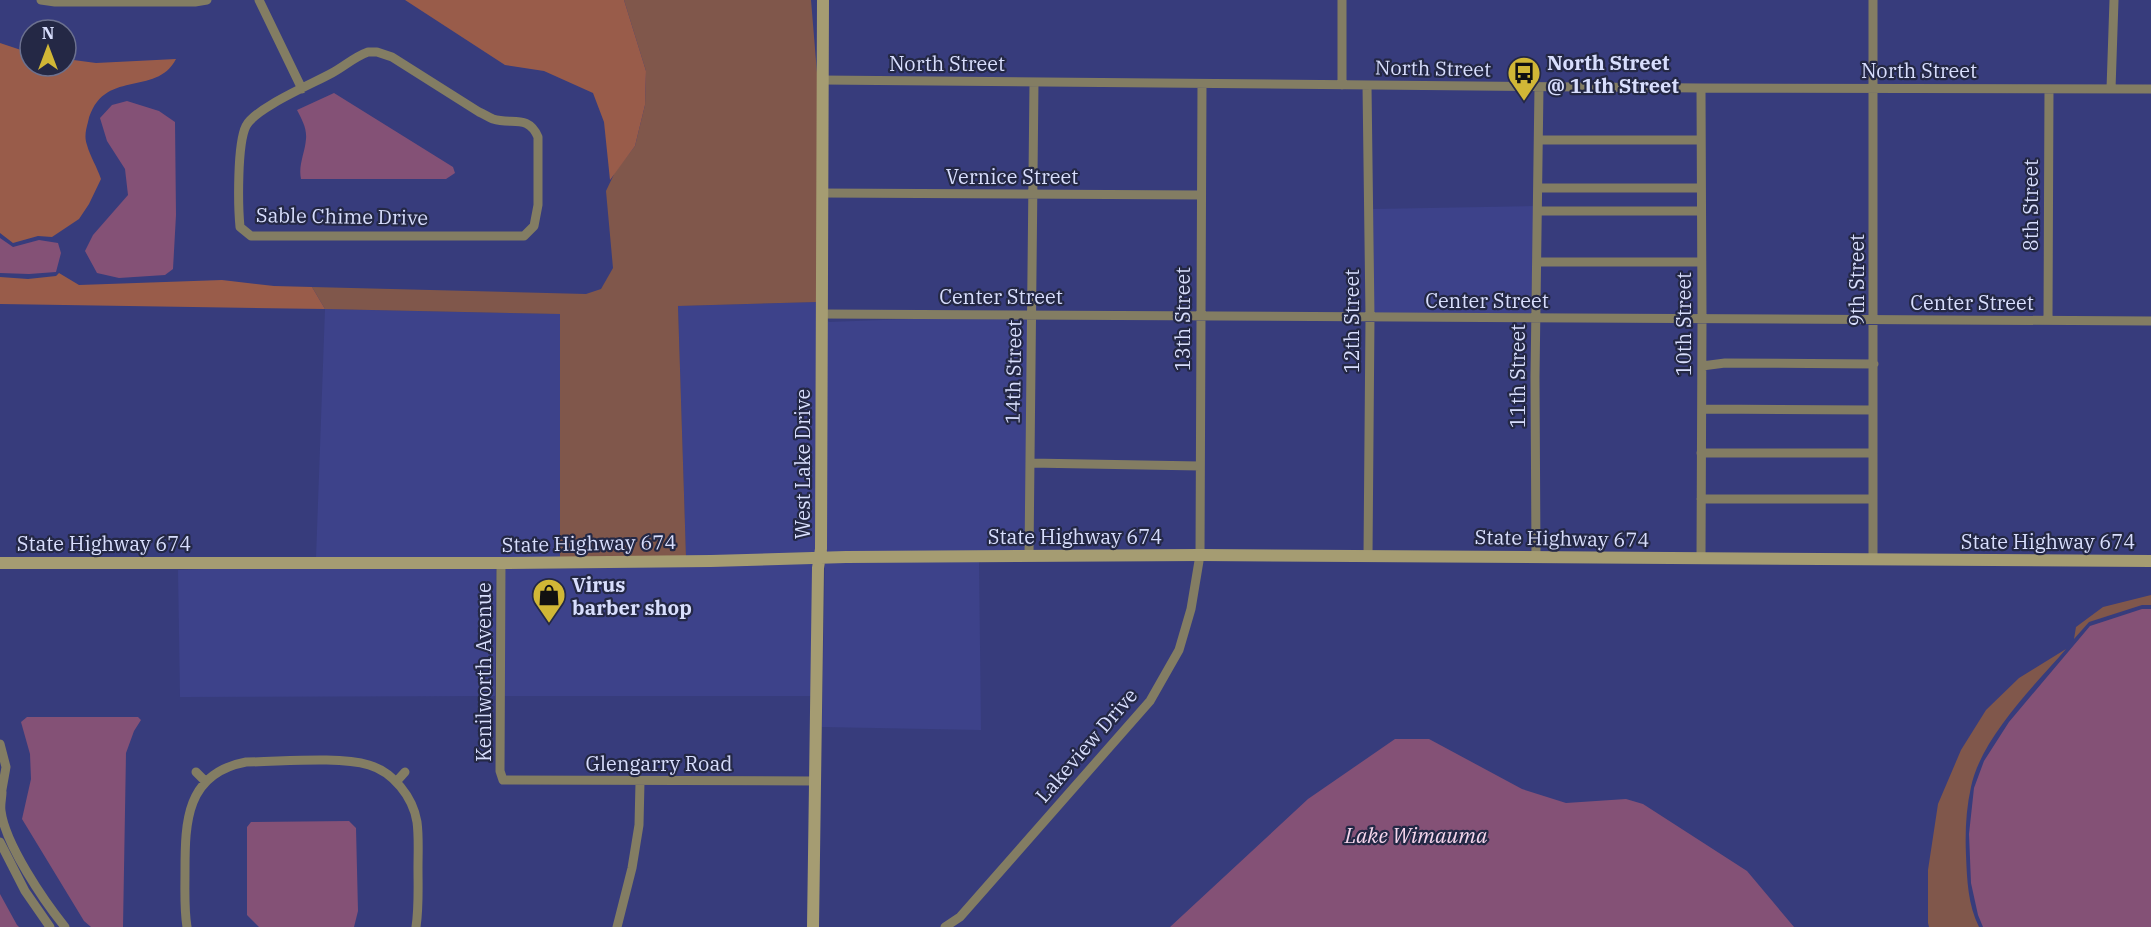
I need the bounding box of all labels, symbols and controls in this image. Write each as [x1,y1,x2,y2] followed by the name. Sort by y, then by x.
[18,18,78,78] north arrow
[42,23,54,43] text: N
[1547,49,1679,99] place label: North Street @ 11th Street
[889,50,1005,77] street label: North Street
[1375,53,1491,83] street label: North Street
[1506,55,1542,102] bus stop icon: North Street @ 11th Street
[1861,57,1977,84] street label: North Street
[2017,159,2044,251] street label: 8th Street
[946,163,1078,190] street label: Vernice Street
[256,201,428,231] street label: Sable Chime Drive
[1843,234,1870,326] street label: 9th Street
[1169,267,1196,371] street label: 13th Street
[1338,269,1365,373] street label: 12th Street
[1670,272,1697,376] street label: 10th Street
[939,283,1063,310] street label: Center Street
[1425,287,1549,314] street label: Center Street
[1910,289,2034,316] street label: Center Street
[999,320,1027,424] street label: 14th Street
[1504,324,1531,428] street label: 11th Street
[789,389,816,539] street label: West Lake Drive
[988,523,1162,550] street label: State Highway 674
[1474,523,1650,553] street label: State Highway 674
[501,528,677,558] street label: State Highway 674
[1961,528,2135,555] street label: State Highway 674
[17,530,191,557] street label: State Highway 674
[572,571,692,621] place label: Virus barber shop
[531,577,567,624] shop icon: Virus barber shop
[470,582,497,762] street label: Kenilworth Avenue
[1029,682,1143,808] street label: Lakeview Drive
[586,750,733,777] street label: Glengarry Road
[1344,821,1488,849] water label: Lake Wimauma

